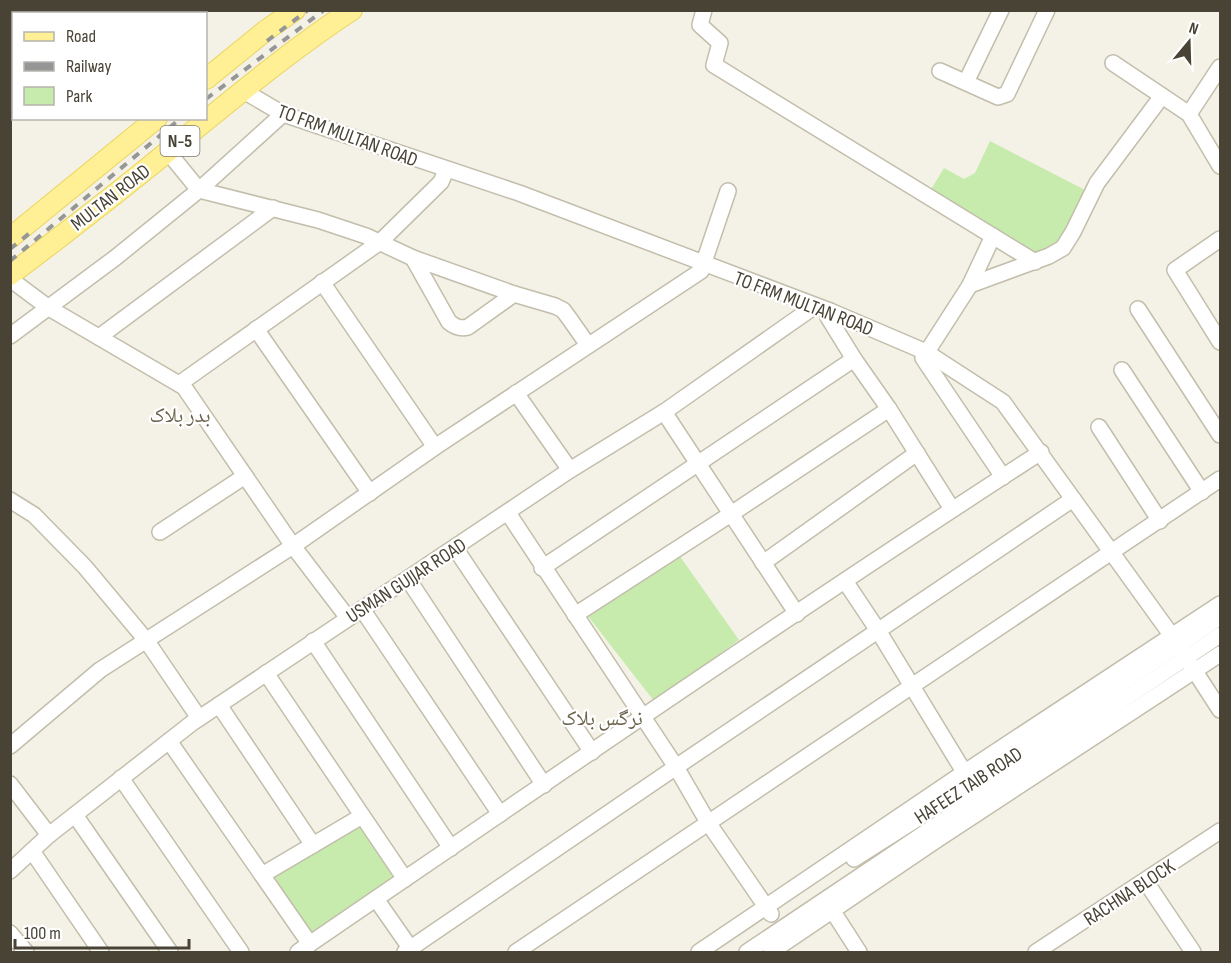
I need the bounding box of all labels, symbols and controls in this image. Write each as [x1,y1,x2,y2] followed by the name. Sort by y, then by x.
[12,12,207,120] legend
[1159,12,1219,72] north arrow
[1186,19,1201,40] text: N
[66,26,96,47] text: Road
[66,56,111,77] text: Railway
[66,86,92,107] text: Park
[274,99,421,172] street label: TO FRM MULTAN ROAD
[160,126,200,156] road number: N-5
[66,159,155,236] street label: MULTAN ROAD
[731,266,877,342] street label: TO FRM MULTAN ROAD
[150,403,210,428] district label: بدر بلاک
[342,533,471,629] street label: USMAN GUJJAR ROAD
[561,706,643,731] district label: نرگس بلاک
[910,742,1027,830] street label: HAFEEZ TAIB ROAD
[1079,854,1180,931] street label: RACHNA BLOCK
[15,912,189,950] scale bar
[24,923,61,944] text: 100 m

